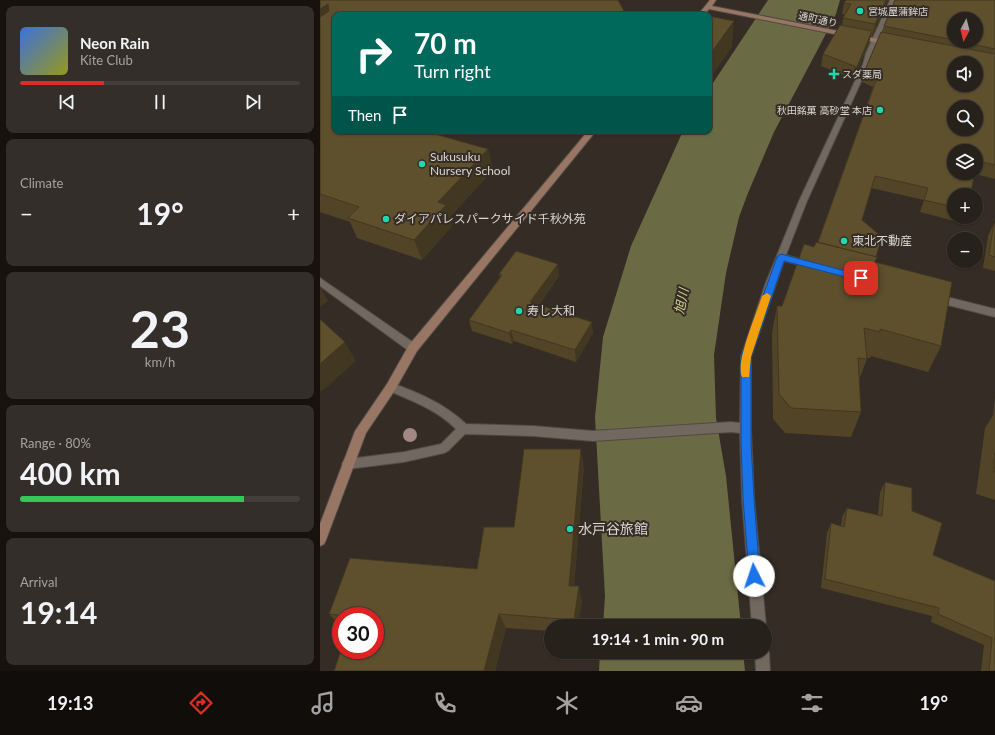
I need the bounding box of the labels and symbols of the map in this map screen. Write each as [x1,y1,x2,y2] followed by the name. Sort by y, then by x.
[868,5,928,17] place label: 宮城屋蒲鉾店
[855,6,865,16] marker: 宮城屋蒲鉾店
[797,9,839,29] street label: 通町通り
[947,12,983,48] north arrow
[842,68,882,80] place label: スダ薬局
[829,69,839,79] marker: スダ薬局
[777,104,872,116] place label: 秋田銘菓 高砂堂 本店
[875,105,885,115] marker: 秋田銘菓 高砂堂 本店
[430,149,510,178] place label: Sukusuku Nursery School
[417,159,427,169] marker: Sukusuku Nursery School
[394,211,586,226] place label: ダイアパレスパークサイド千秋外苑
[381,214,391,224] marker: ダイアパレスパークサイド千秋外苑
[852,233,912,248] place label: 東北不動産
[839,236,849,246] marker: 東北不動産
[844,261,878,295] pin
[671,285,692,315] water label: 旭川
[527,303,575,318] place label: 寿し大和
[514,306,524,316] marker: 寿し大和
[578,520,648,537] place label: 水戸谷旅館
[565,524,575,534] marker: 水戸谷旅館
[733,555,775,597] position arrow
[332,607,384,659] speed limit sign: 30

